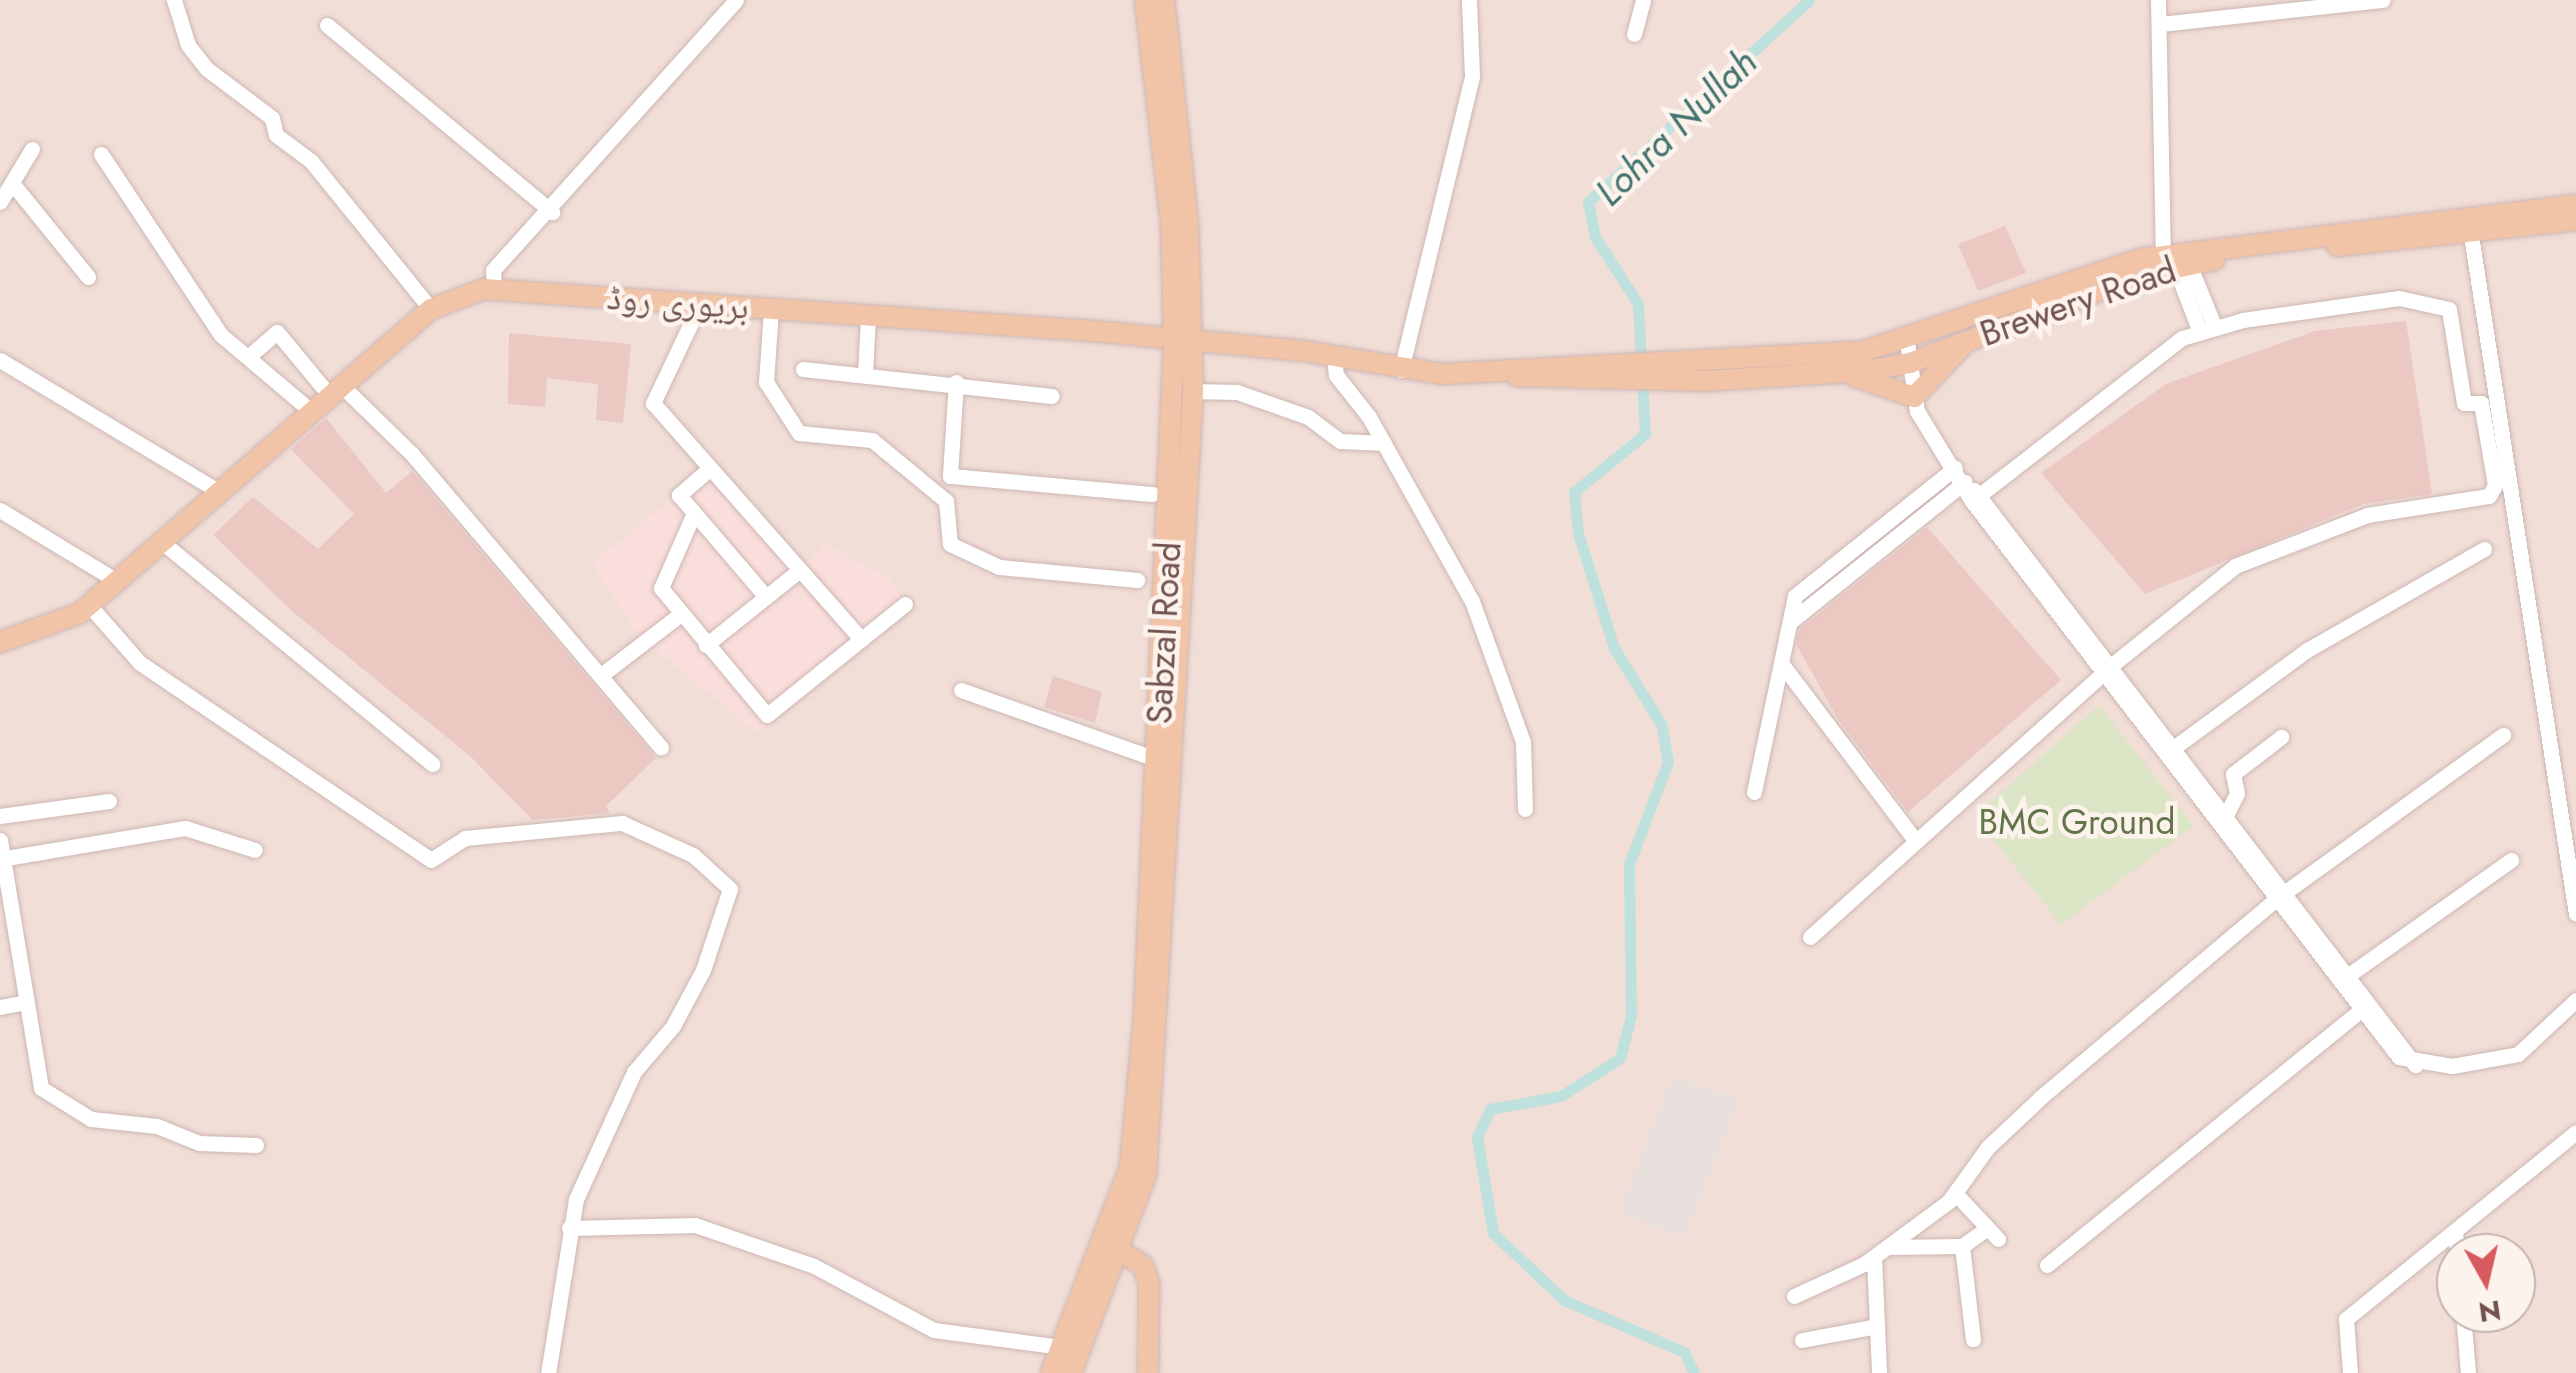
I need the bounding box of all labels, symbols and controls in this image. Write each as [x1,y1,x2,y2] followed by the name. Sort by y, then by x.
[1586,39,1766,215] water label: Lohra Nullah
[1975,249,2181,355] street label: Brewery Road
[606,276,750,328] street label: بریوری روڈ
[1138,541,1190,725] street label: Sabzal Road
[1979,801,2175,843] park label: BMC Ground
[2436,1233,2536,1333] north arrow
[2476,1289,2504,1333] text: N

